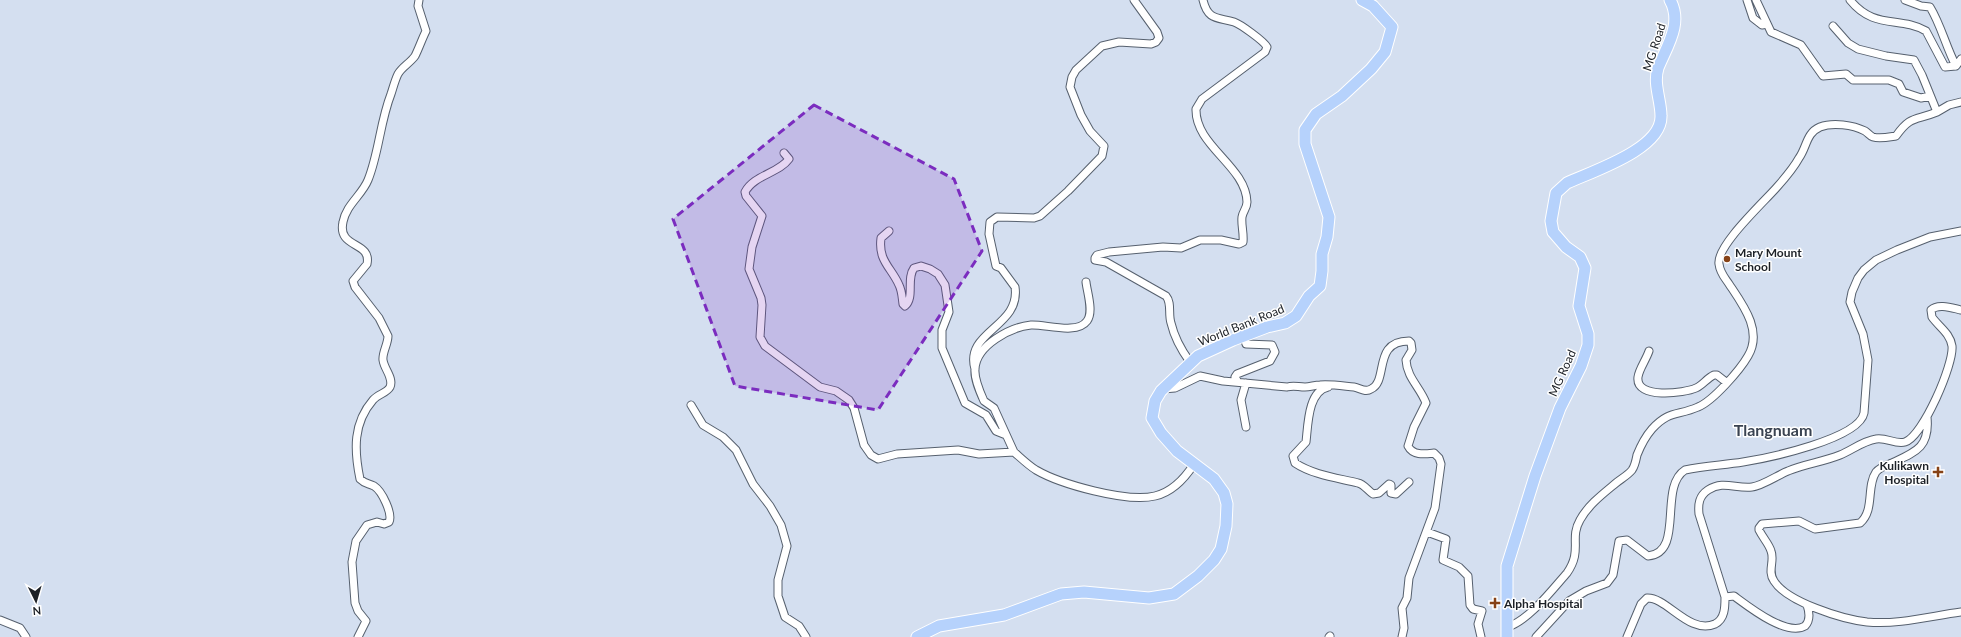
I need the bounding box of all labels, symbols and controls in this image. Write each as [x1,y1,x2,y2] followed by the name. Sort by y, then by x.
[1639,21,1669,73] street label: MG Road
[1735,245,1802,274] place label: Mary Mount School
[1722,254,1732,264] marker: Mary Mount School
[1196,301,1286,349] street label: World Bank Road
[1545,347,1579,399] street label: MG Road
[1734,420,1812,439] district label: Tlangnuam
[1879,458,1929,487] place label: Kulikawn Hospital
[1932,466,1944,478] marker: Kulikawn Hospital
[16,581,56,621] north arrow
[1503,596,1583,611] place label: Alpha Hospital
[1489,597,1501,609] marker: Alpha Hospital
[32,605,42,618] text: N

